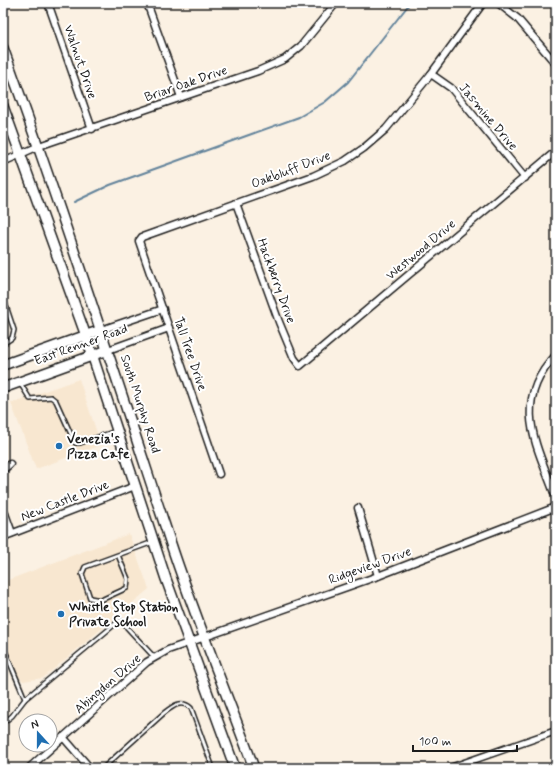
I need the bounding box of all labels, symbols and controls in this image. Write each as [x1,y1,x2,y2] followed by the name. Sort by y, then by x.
[59,23,101,101] street label: Walnut Drive
[142,62,230,106] street label: Briar Oak Drive
[455,80,521,154] street label: Jasmine Drive
[249,147,333,193] street label: Oakbluff Drive
[383,216,459,284] street label: Westwood Drive
[253,236,299,326] street label: Hackberry Drive
[169,315,211,393] street label: Tall Tree Drive
[32,320,130,370] street label: East Renner Road
[116,352,164,456] street label: South Murphy Road
[67,431,130,463] place label: Venezia's Pizza Cafe
[54,441,64,451] marker: Venezia's Pizza Cafe
[19,476,111,526] street label: New Castle Drive
[326,543,414,590] street label: Ridgeview Drive
[68,599,179,631] place label: Whistle Stop Station Private School
[56,609,66,619] marker: Whistle Stop Station Private School
[71,650,146,718] street label: Abingdon Drive
[18,713,58,753] north arrow
[29,717,41,732] text: N
[413,727,517,753] scale bar
[419,734,451,750] text: 100 m

